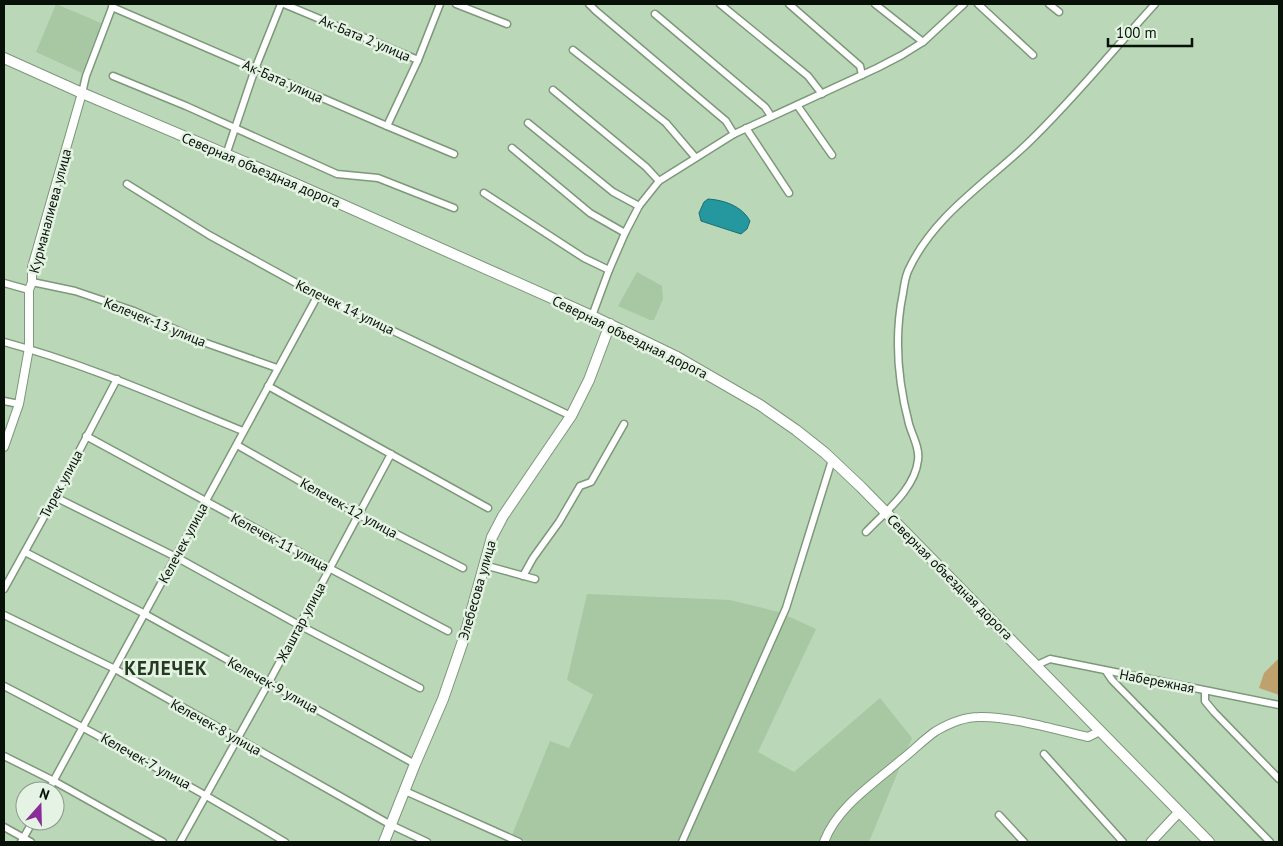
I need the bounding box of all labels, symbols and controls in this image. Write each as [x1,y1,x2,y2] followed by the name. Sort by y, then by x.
[317,11,413,65] street label: Ак-Бата 2 улица
[1108,15,1192,47] scale bar
[1116,23,1157,42] text: 100 m
[240,55,326,107] street label: Ак-Бата улица
[179,128,343,212] street label: Северная объездная дорога
[25,147,75,275] street label: Курманалиева улица
[293,275,397,339] street label: Келечек 14 улица
[549,291,711,383] street label: Северная объездная дорога
[101,293,209,351] street label: Келечек-13 улица
[36,447,86,521] street label: Тирек улица
[297,474,401,542] street label: Келечек-12 улица
[154,500,212,586] street label: Келечек улица
[228,509,332,575] street label: Келечек-11 улица
[883,510,1017,644] street label: Северная объездная дорога
[454,538,500,642] street label: Элебесова улица
[272,579,330,666] street label: Жаштар улица
[224,653,322,717] street label: Келечек-9 улица
[124,656,208,680] district label: КЕЛЕЧЕК
[1118,665,1196,697] street label: Набережная
[167,695,265,759] street label: Келечек-8 улица
[98,729,194,793] street label: Келечек-7 улица
[15,781,65,831] north arrow
[37,784,52,804] text: N

